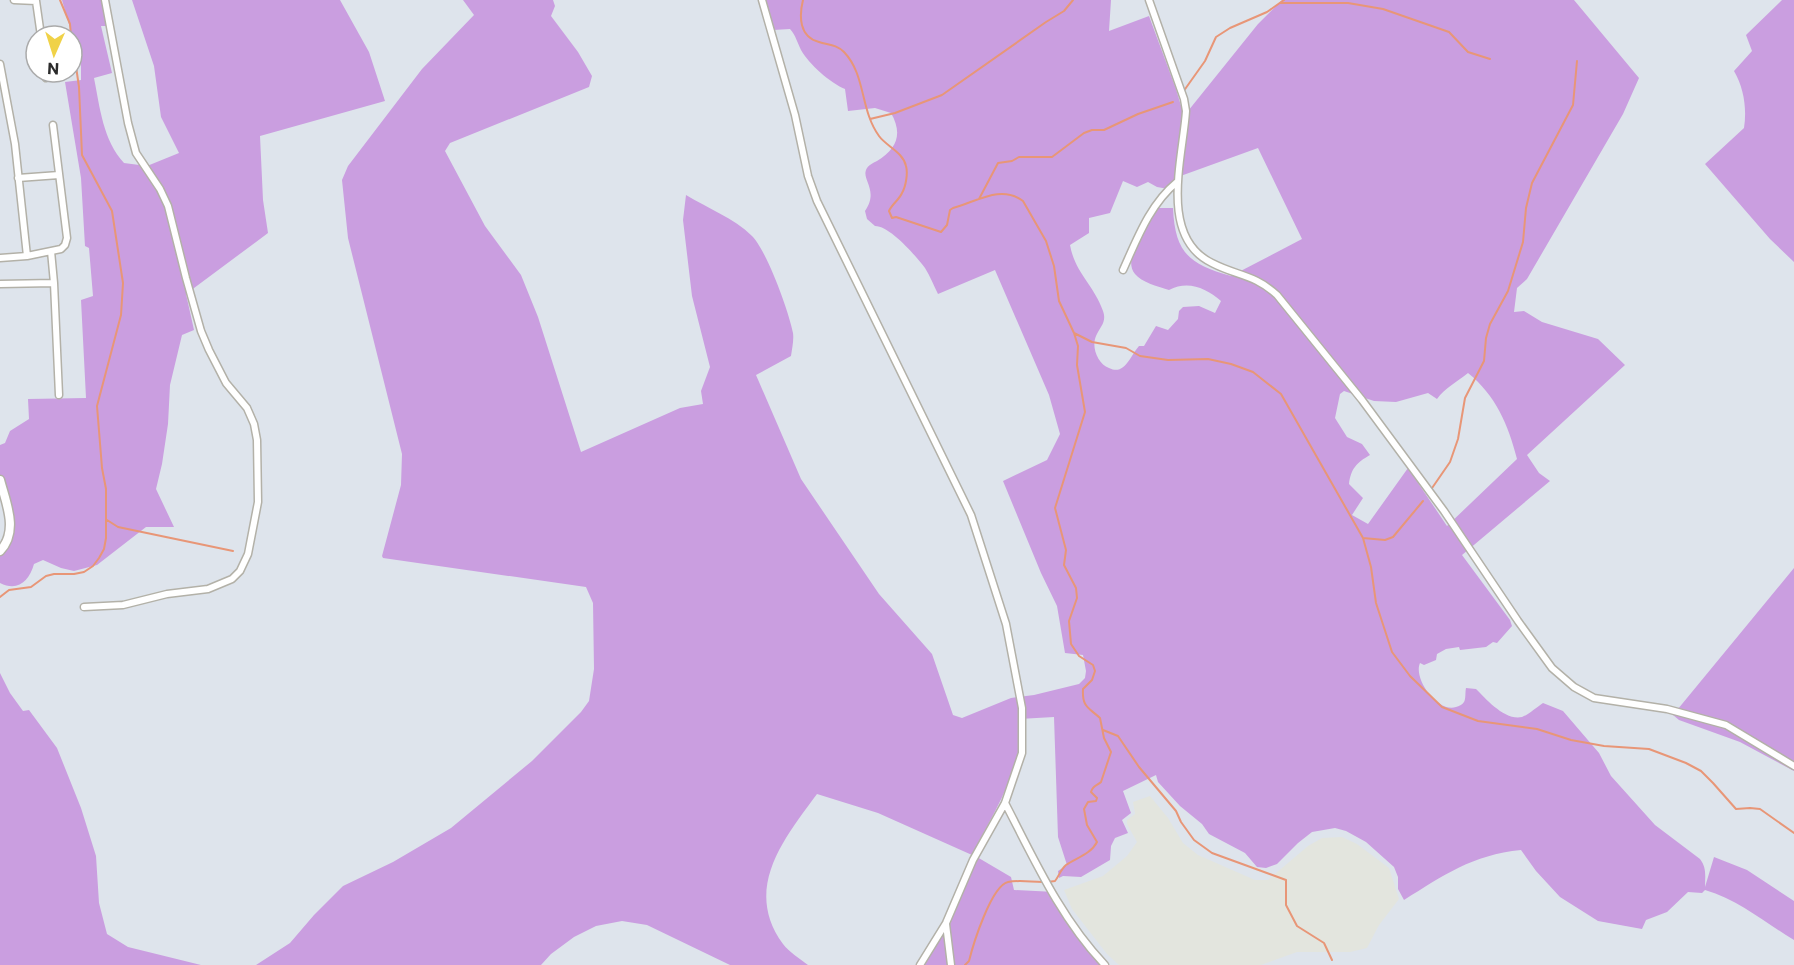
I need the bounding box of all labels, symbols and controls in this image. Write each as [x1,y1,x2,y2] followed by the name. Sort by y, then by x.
[24,24,84,84] north arrow
[47,60,60,79] text: N

